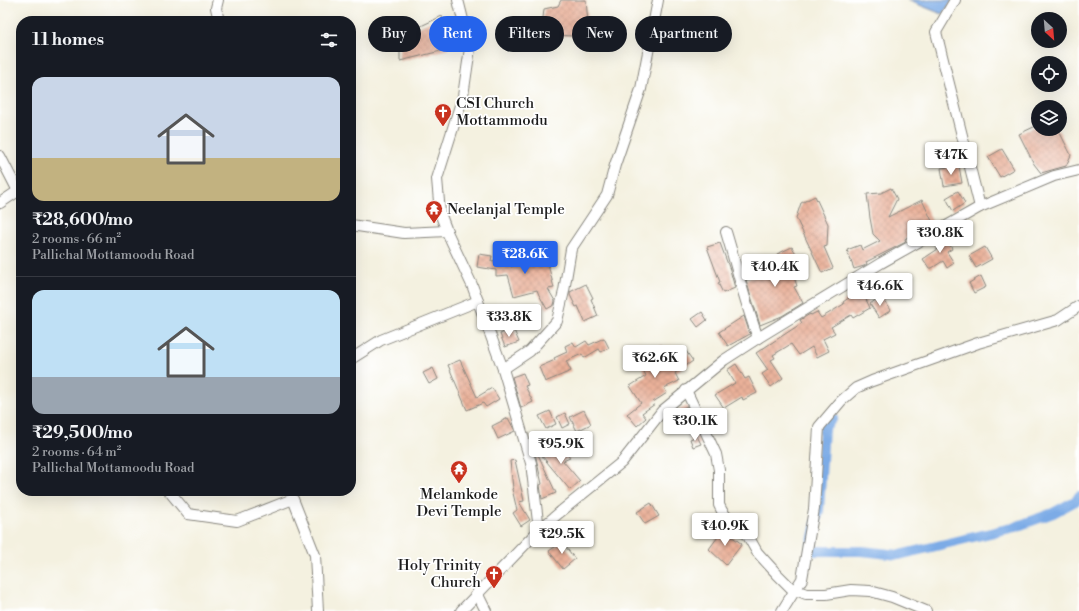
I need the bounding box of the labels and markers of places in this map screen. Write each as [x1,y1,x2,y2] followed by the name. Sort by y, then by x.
[456,94,548,130] place label: CSI Church Mottammodu
[433,102,453,127] church icon: CSI Church Mottammodu
[927,142,975,176] pin: ₹47K
[424,199,444,224] temple icon: Neelanjal Temple
[447,200,565,219] place label: Neelanjal Temple
[907,220,973,254] pin: ₹30.8K
[492,241,558,275] pin: ₹28.6K
[742,254,808,288] pin: ₹40.4K
[847,273,913,307] pin: ₹46.6K
[476,304,542,338] pin: ₹33.8K
[622,345,688,379] pin: ₹62.6K
[662,408,728,442] pin: ₹30.1K
[528,431,594,465] pin: ₹95.9K
[449,459,469,484] temple icon: Melamkode Devi Temple
[416,485,502,521] place label: Melamkode Devi Temple
[692,513,758,547] pin: ₹40.9K
[529,521,595,555] pin: ₹29.5K
[398,556,482,592] place label: Holy Trinity Church
[484,564,504,589] church icon: Holy Trinity Church

